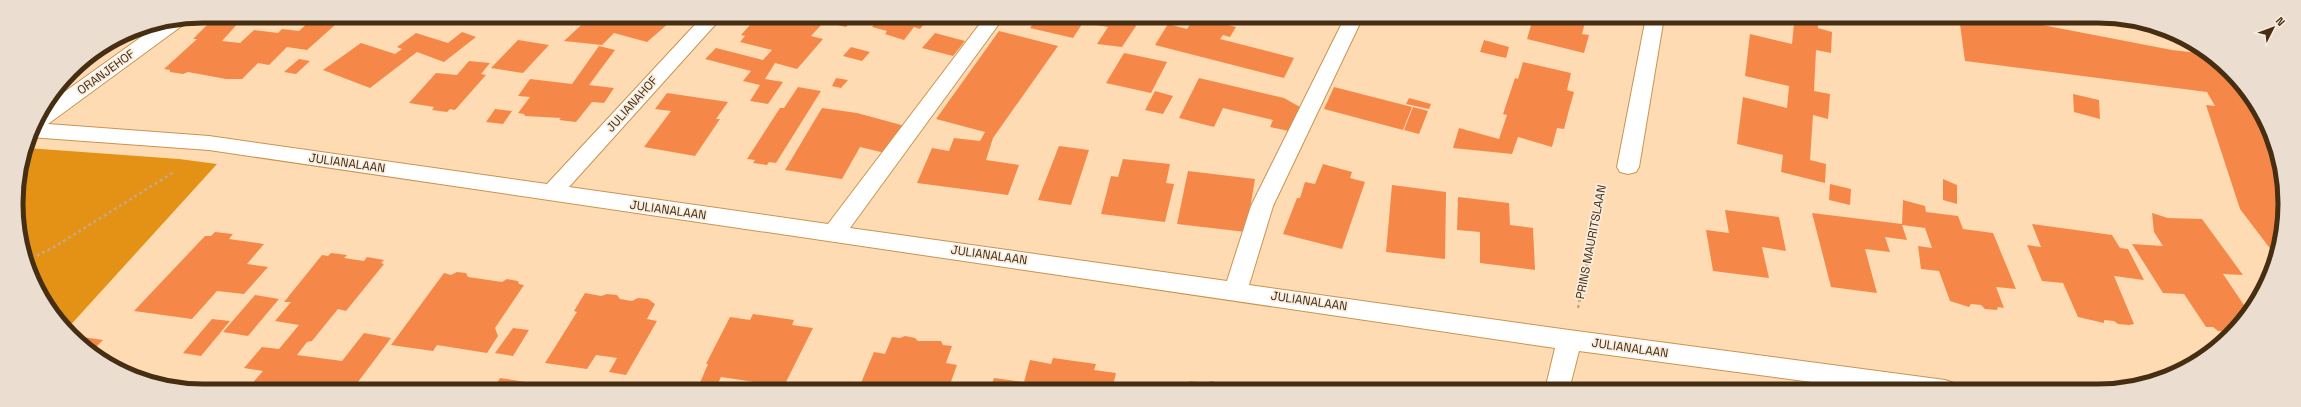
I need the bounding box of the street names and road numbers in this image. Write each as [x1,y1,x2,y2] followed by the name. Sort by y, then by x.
[74,45,138,98] street label: ORANJEHOF
[603,72,662,135] street label: JULIANAHOF
[308,150,386,176] street label: JULIANALAAN
[1572,183,1610,301] street label: PRINS MAURITSLAAN
[629,197,707,223] street label: JULIANALAAN
[950,242,1028,268] street label: JULIANALAAN
[1270,288,1348,314] street label: JULIANALAAN
[1591,335,1669,361] street label: JULIANALAAN

